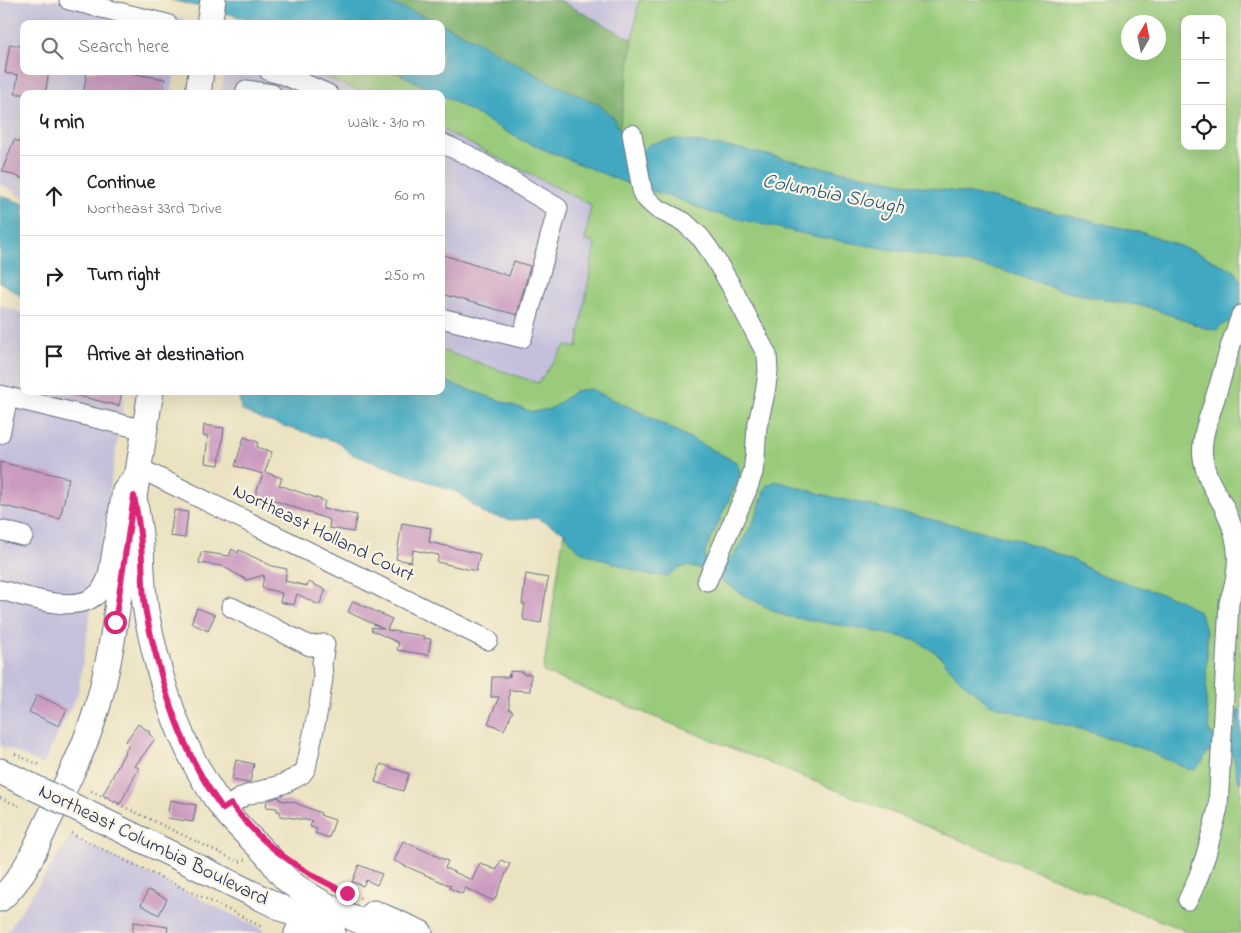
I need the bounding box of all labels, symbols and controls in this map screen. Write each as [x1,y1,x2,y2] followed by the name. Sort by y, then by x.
[1121,15,1166,60] north arrow
[1181,15,1226,150] map controls
[1181,15,1226,60] button: +
[20,20,445,75] search box
[38,34,66,62] icon: search
[78,34,169,61] text: Search here
[1181,60,1226,105] button: −
[1181,105,1226,150] button: locate
[40,108,84,138] text: 4 min
[348,111,425,135] text: Walk · 310 m
[760,167,907,225] water label: Columbia Slough
[87,170,155,197] text: Continue
[40,182,68,210] icon: ahead
[395,184,425,208] text: 60 m
[87,197,222,221] text: Northeast 33rd Drive
[40,262,68,290] icon: right
[87,262,160,289] text: Turn right
[385,264,425,288] text: 250 m
[40,342,68,370] icon: arrive
[87,342,244,369] text: Arrive at destination
[227,477,419,591] street label: Northeast Holland Court
[104,611,127,634] route start
[33,778,273,914] street label: Northeast Columbia Boulevard
[336,882,359,905] route end

